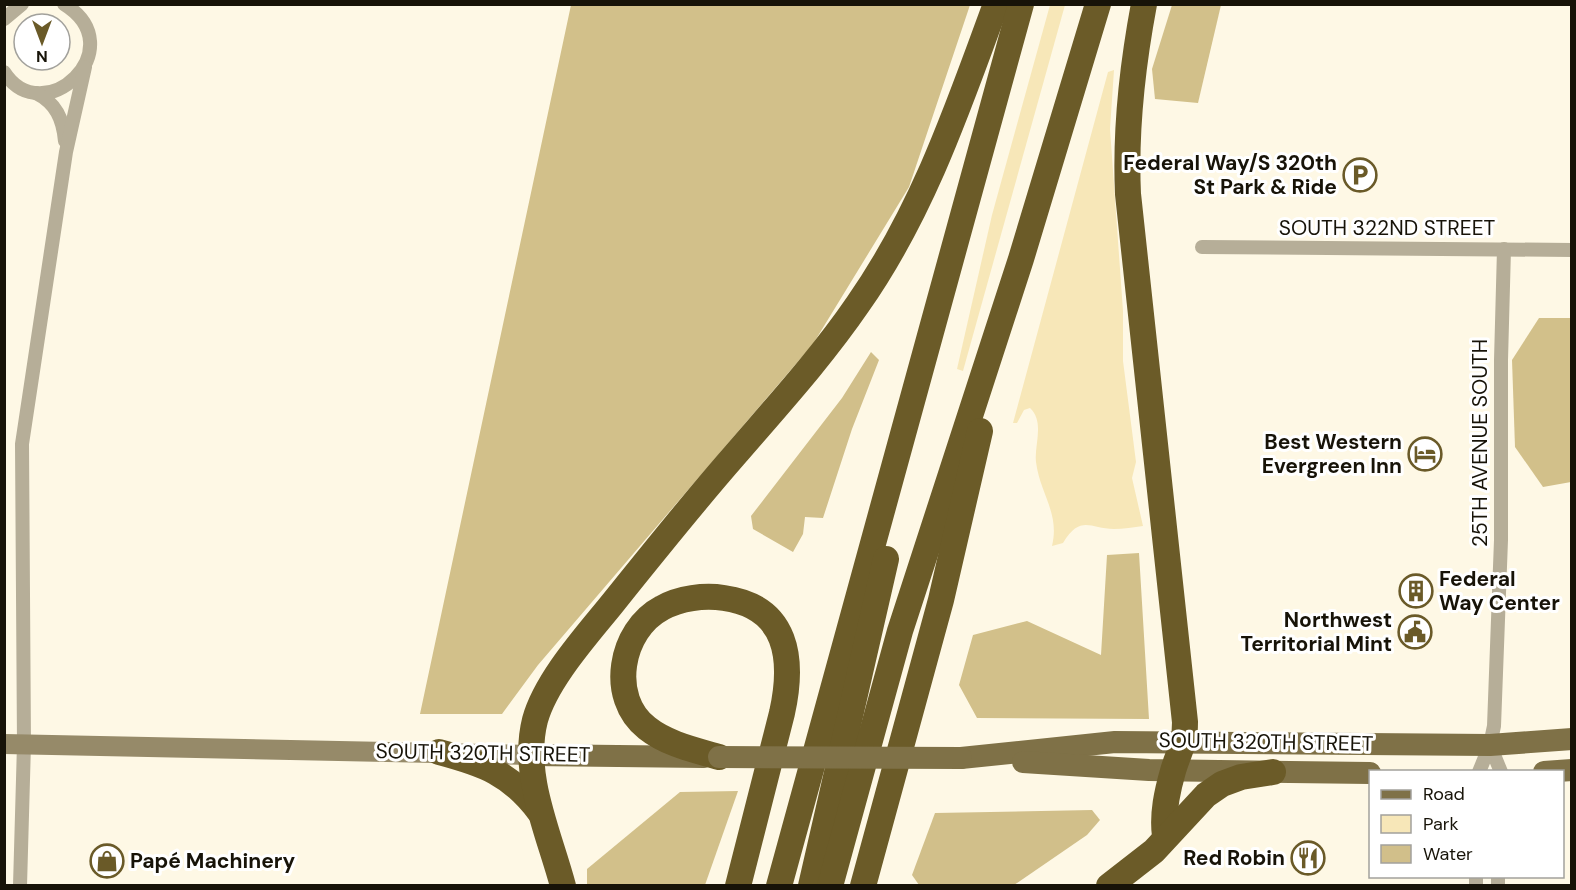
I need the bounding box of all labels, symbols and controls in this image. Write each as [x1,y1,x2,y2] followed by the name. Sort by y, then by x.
[12,12,72,72] north arrow
[36,46,48,67] text: N
[1123,149,1337,201] place label: Federal Way/S 320th St Park & Ride
[1342,157,1378,193] parking icon: Federal Way/S 320th St Park & Ride
[1279,214,1496,242] street label: SOUTH 322ND STREET
[1466,339,1494,547] street label: 25TH AVENUE SOUTH
[1262,428,1402,480] place label: Best Western Evergreen Inn
[1407,436,1443,472] hotel icon: Best Western Evergreen Inn
[1439,565,1560,617] place label: Federal Way Center
[1398,573,1434,609] building icon: Federal Way Center
[1241,606,1392,658] place label: Northwest Territorial Mint
[1397,614,1433,650] public building icon: Northwest Territorial Mint
[1158,726,1374,758] street label: SOUTH 320TH STREET
[375,737,591,769] street label: SOUTH 320TH STREET
[1369,770,1564,878] legend
[1423,782,1465,806] text: Road
[1423,812,1459,836] text: Park
[1290,840,1326,876] restaurant icon: Red Robin
[1423,842,1473,866] text: Water
[89,843,125,879] shop icon: Papé Machinery
[1183,844,1285,872] place label: Red Robin
[130,847,295,875] place label: Papé Machinery

